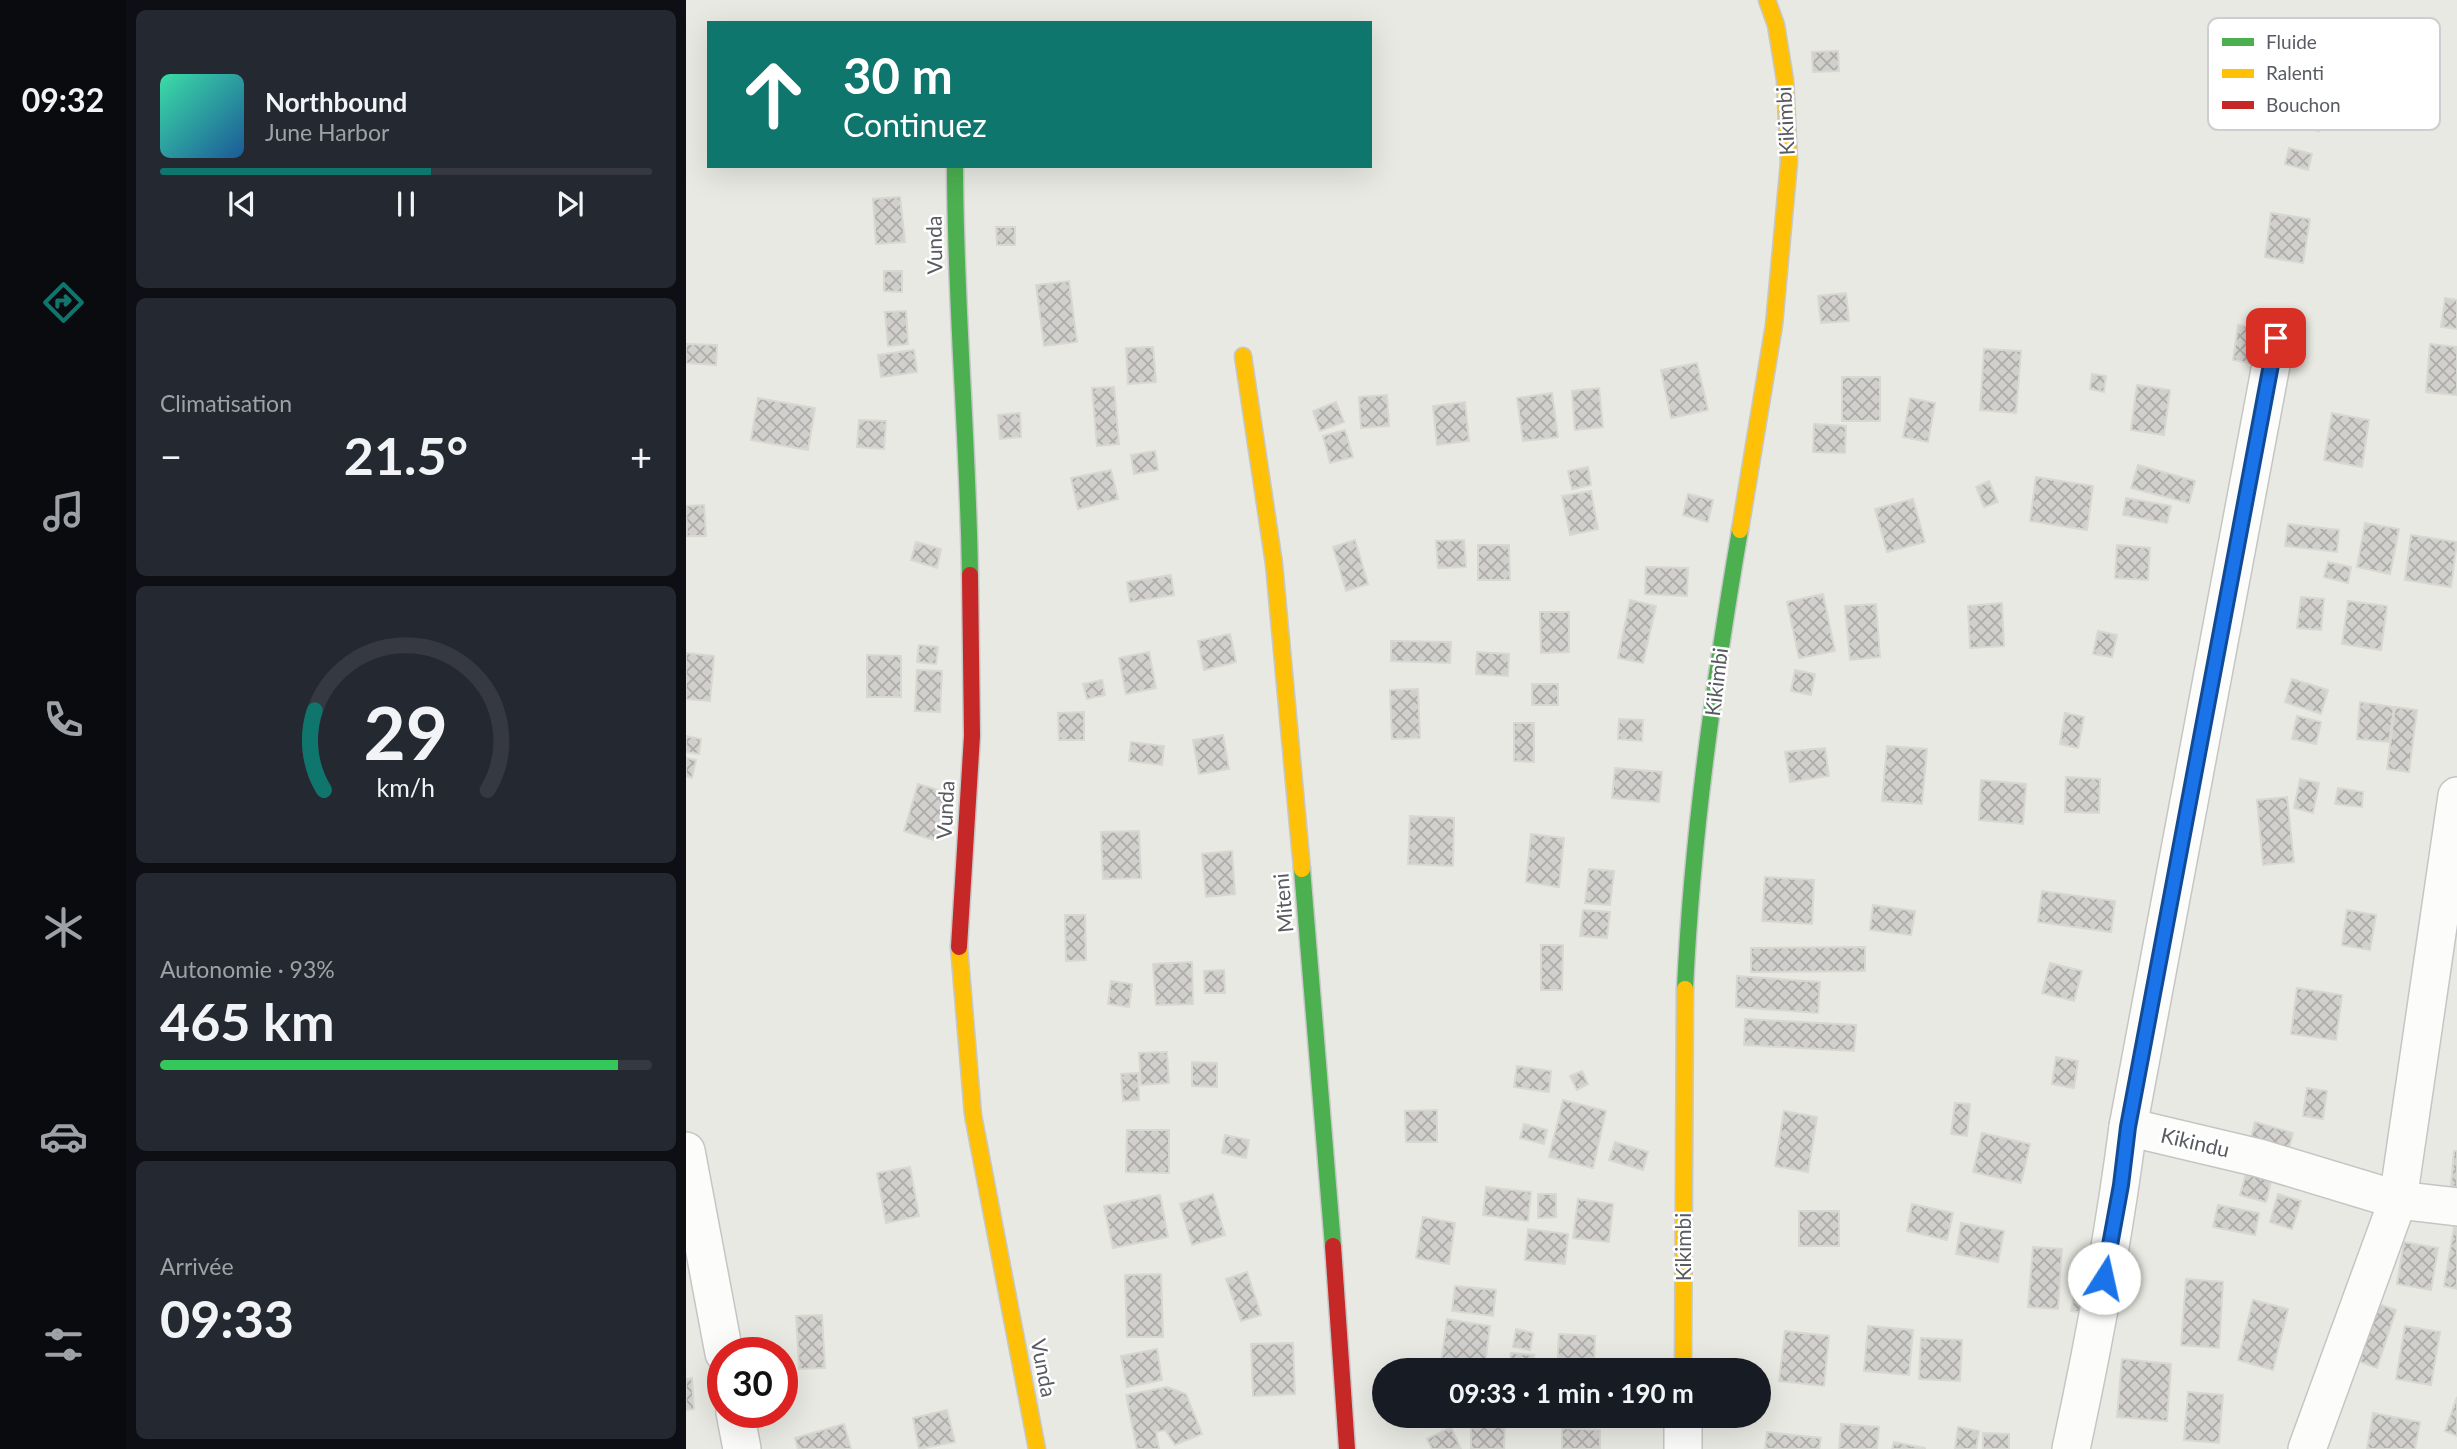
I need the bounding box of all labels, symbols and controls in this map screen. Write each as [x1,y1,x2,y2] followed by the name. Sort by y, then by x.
[2208,18,2440,130] legend
[2266,30,2317,53] text: Fluide
[843,46,953,104] text: 30 m
[728,49,819,140] icon: ahead
[2266,61,2324,84] text: Ralenti
[22,80,104,119] text: 09:32
[265,86,407,118] text: Northbound
[1770,86,1799,156] street label: Kikimbi
[2266,93,2341,116] text: Bouchon
[843,105,987,144] text: Continuez
[265,118,389,146] text: June Harbor
[223,185,261,223] icon: previous
[387,185,425,223] icon: pause
[551,185,589,223] icon: next
[920,215,947,275] street label: Vunda
[39,278,88,327] icon: directions
[2246,308,2306,368] pin
[2257,319,2295,357] icon: arrive
[160,389,292,417] text: Climatisation
[344,424,468,486] text: 21.5°
[160,433,182,479] text: −
[630,433,652,479] text: +
[39,487,88,536] icon: music
[1699,646,1732,717] street label: Kikimbi
[364,689,448,777] text: 29
[39,695,88,744] icon: phone
[377,772,435,802] text: km/h
[930,780,959,840] street label: Vunda
[1267,872,1298,934] street label: Miteni
[39,903,88,952] icon: climate
[160,955,335,983] text: Autonomie · 93%
[160,990,334,1052] text: 465 km
[39,1112,88,1161] icon: car
[2158,1122,2232,1162] street label: Kikindu
[1670,1213,1695,1281] street label: Kikimbi
[2067,1241,2141,1315] position arrow
[160,1252,234,1280] text: Arrivée
[160,1287,294,1349] text: 09:33
[39,1320,88,1369] icon: filters
[1027,1336,1062,1399] street label: Vunda
[707,1337,798,1428] speed limit sign: 30
[1449,1377,1694,1409] text: 09:33 · 1 min · 190 m

